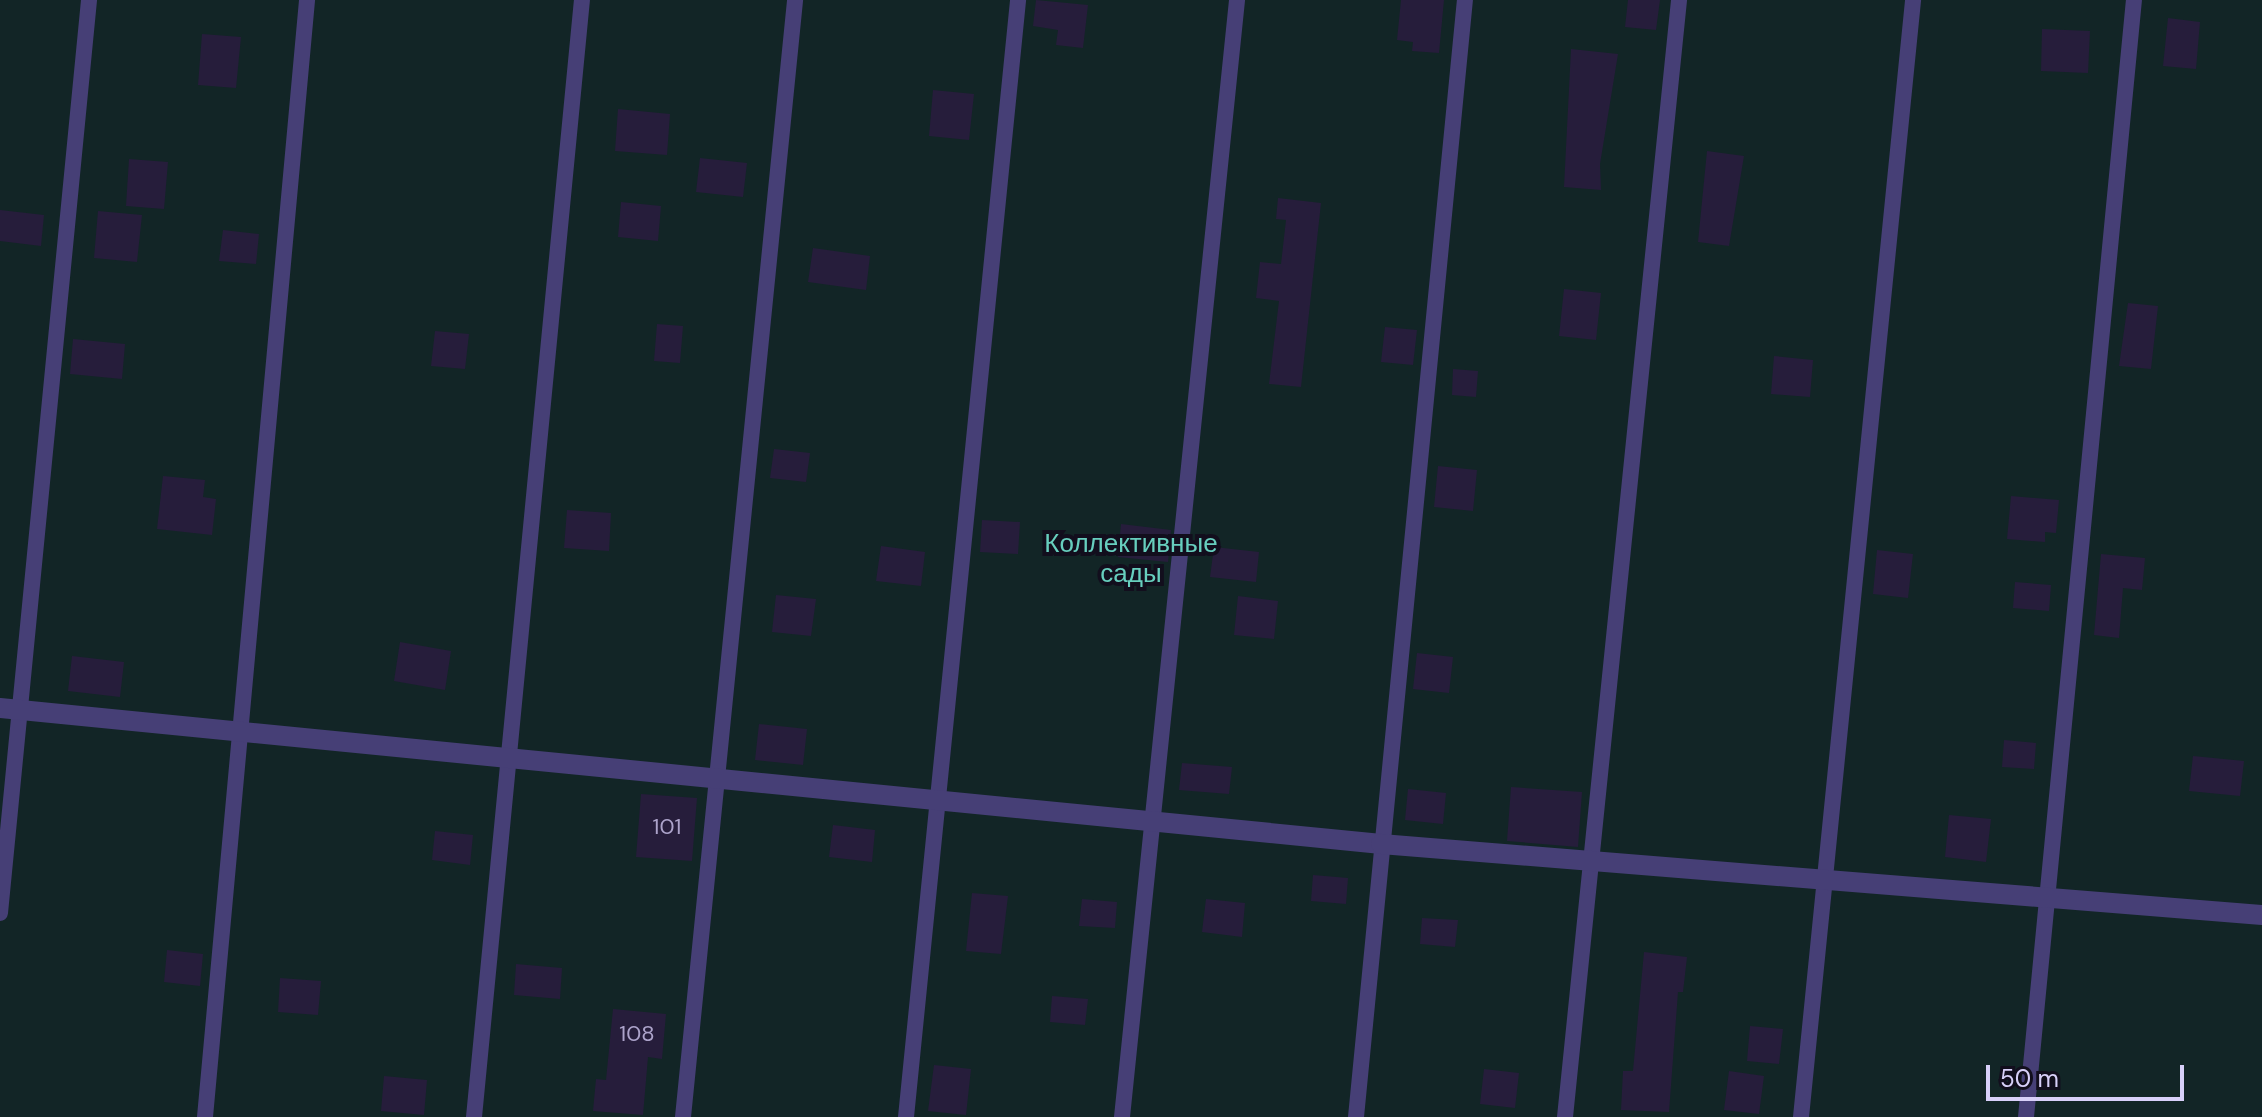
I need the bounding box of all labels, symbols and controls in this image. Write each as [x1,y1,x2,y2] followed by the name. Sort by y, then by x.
[1044,528,1218,590] park label: Коллективные сады
[653,814,681,840] house number: 101
[619,1021,655,1047] house number: 108
[1990,1049,2188,1099] scale bar
[2000,1063,2059,1094] text: 50 m

